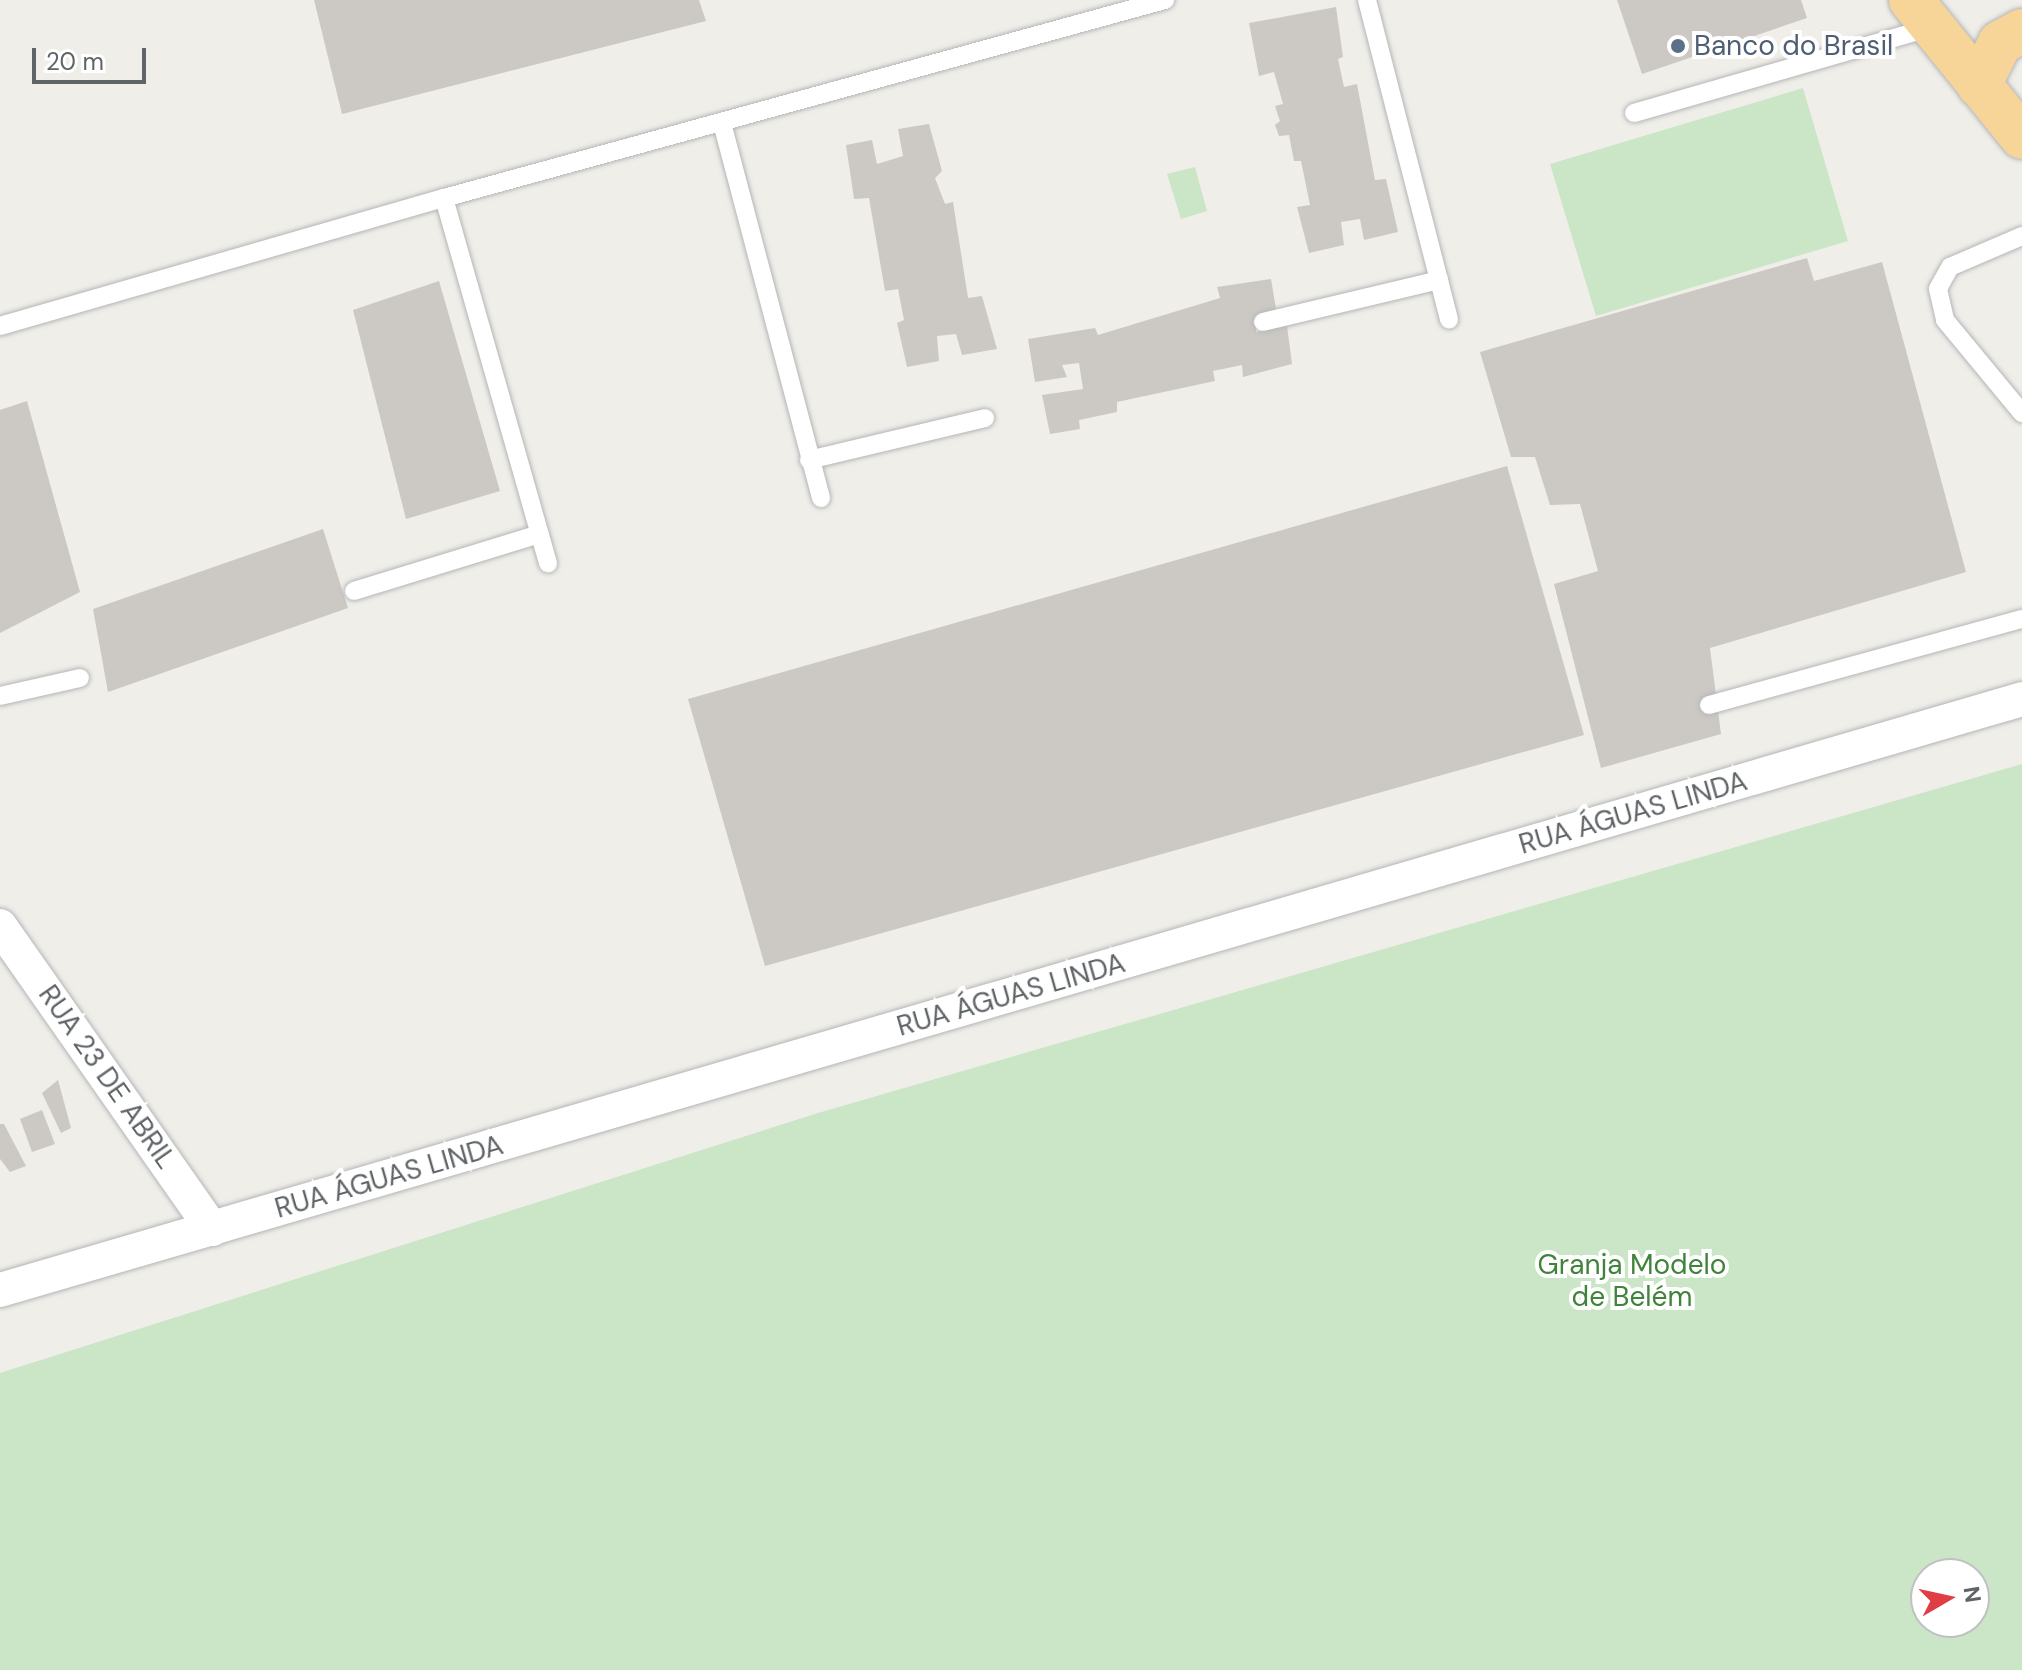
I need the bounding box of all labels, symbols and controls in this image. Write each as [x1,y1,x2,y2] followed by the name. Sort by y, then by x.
[1694,29,1893,63] place label: Banco do Brasil
[36,32,150,82] scale bar
[1669,37,1687,55] marker: Banco do Brasil
[46,46,104,77] text: 20 m
[1515,764,1751,862] street label: RUA ÁGUAS LINDA
[893,946,1129,1044] street label: RUA ÁGUAS LINDA
[31,979,183,1175] street label: RUA 23 DE ABRIL
[271,1128,507,1226] street label: RUA ÁGUAS LINDA
[1538,1248,1726,1314] park label: Granja Modelo de Belém
[1910,1558,1990,1638] north arrow
[1957,1584,1988,1605] text: N

